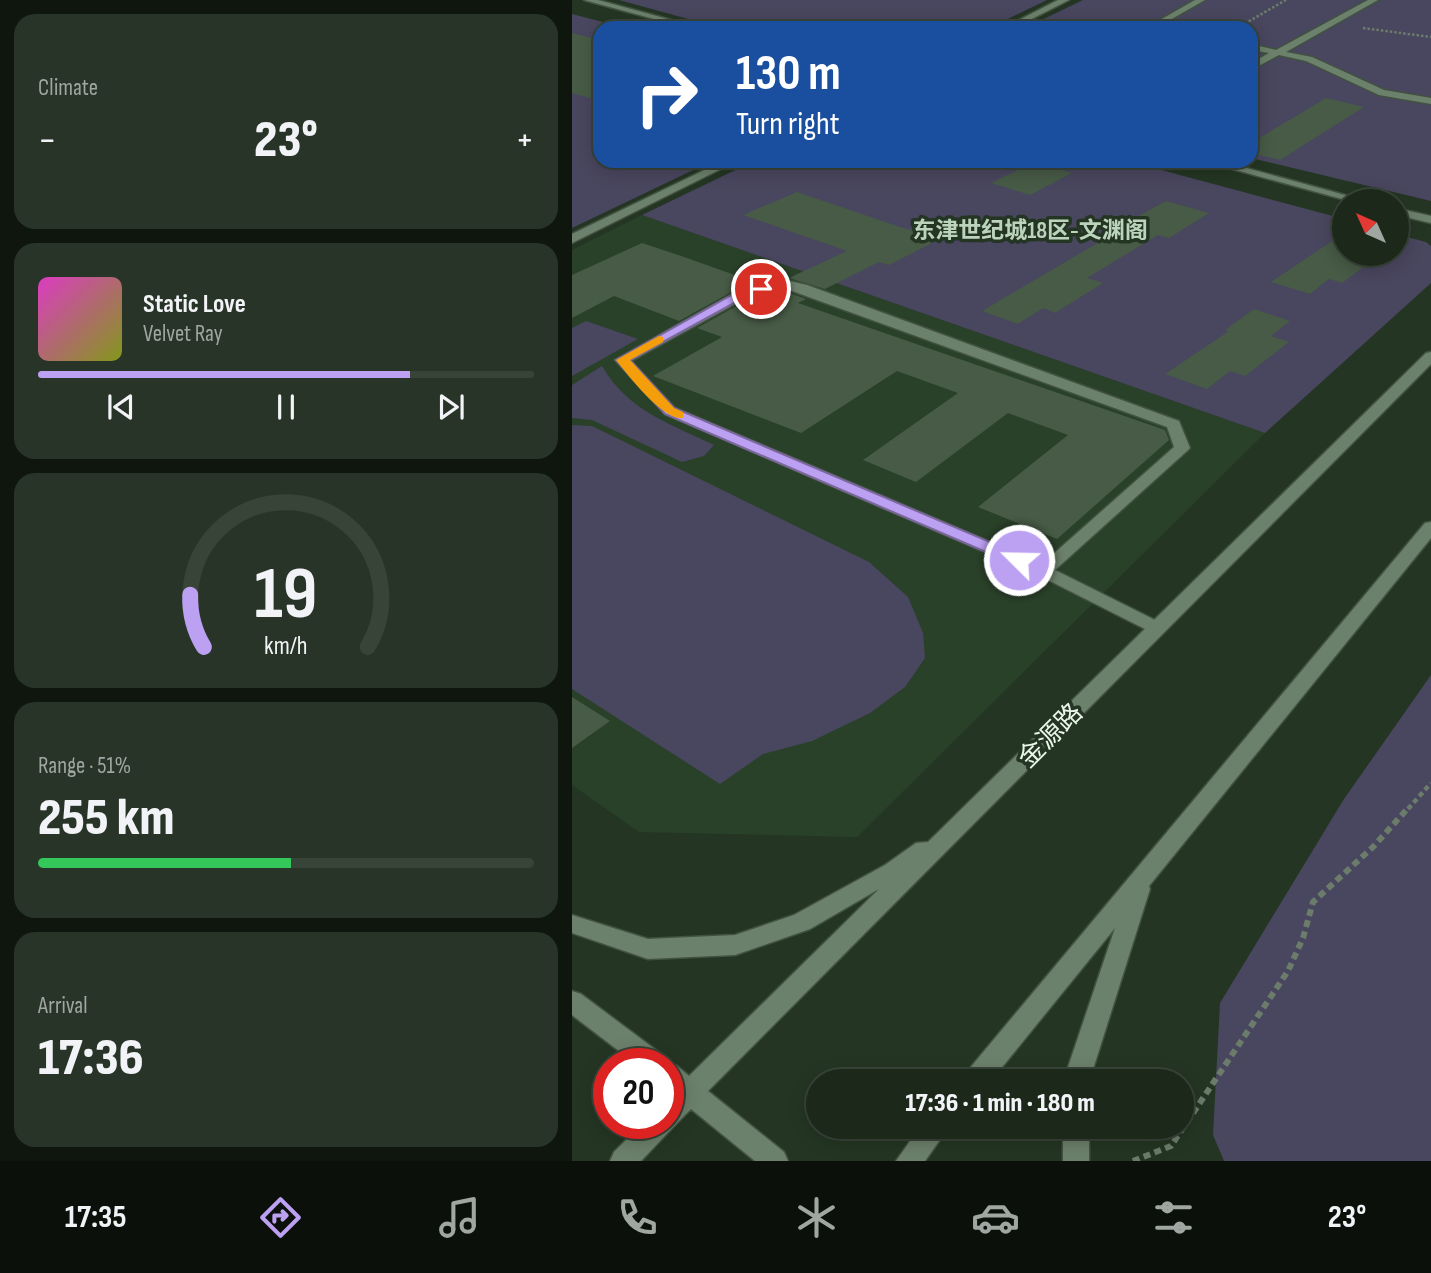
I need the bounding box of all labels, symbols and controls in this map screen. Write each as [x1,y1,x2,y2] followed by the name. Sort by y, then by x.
[736,45,841,104] text: 130 m
[621,49,712,140] icon: right
[38,74,98,102] text: Climate
[736,105,840,144] text: Turn right
[254,109,318,172] text: 23°
[38,118,57,163] text: −
[515,118,534,163] text: +
[1332,189,1408,266] north arrow
[1332,189,1409,266] map controls
[912,217,1148,245] district label: 东津世纪城18区-文渊阁
[731,259,791,319] pin
[742,270,780,308] icon: arrive
[143,289,246,320] text: Static Love
[143,320,223,348] text: Velvet Ray
[102,388,140,426] icon: previous
[267,388,305,426] icon: pause
[432,388,470,426] icon: next
[982,523,1056,597] position arrow
[254,551,318,639] text: 19
[264,630,308,661] text: km/h
[1013,698,1090,775] street label: 金源路
[38,752,131,780] text: Range · 51%
[38,787,175,850] text: 255 km
[38,992,87,1020] text: Arrival
[38,1027,144,1090] text: 17:36
[593,1048,684,1139] speed limit sign: 20
[905,1088,1095,1119] text: 17:36 · 1 min · 180 m
[256,1193,305,1242] icon: directions
[435,1193,484,1242] icon: music
[613,1193,662,1242] icon: phone
[792,1193,841,1242] icon: climate
[971,1193,1020,1242] icon: car
[1149,1193,1198,1242] icon: filters
[65,1198,126,1237] text: 17:35
[1328,1198,1366,1237] text: 23°

